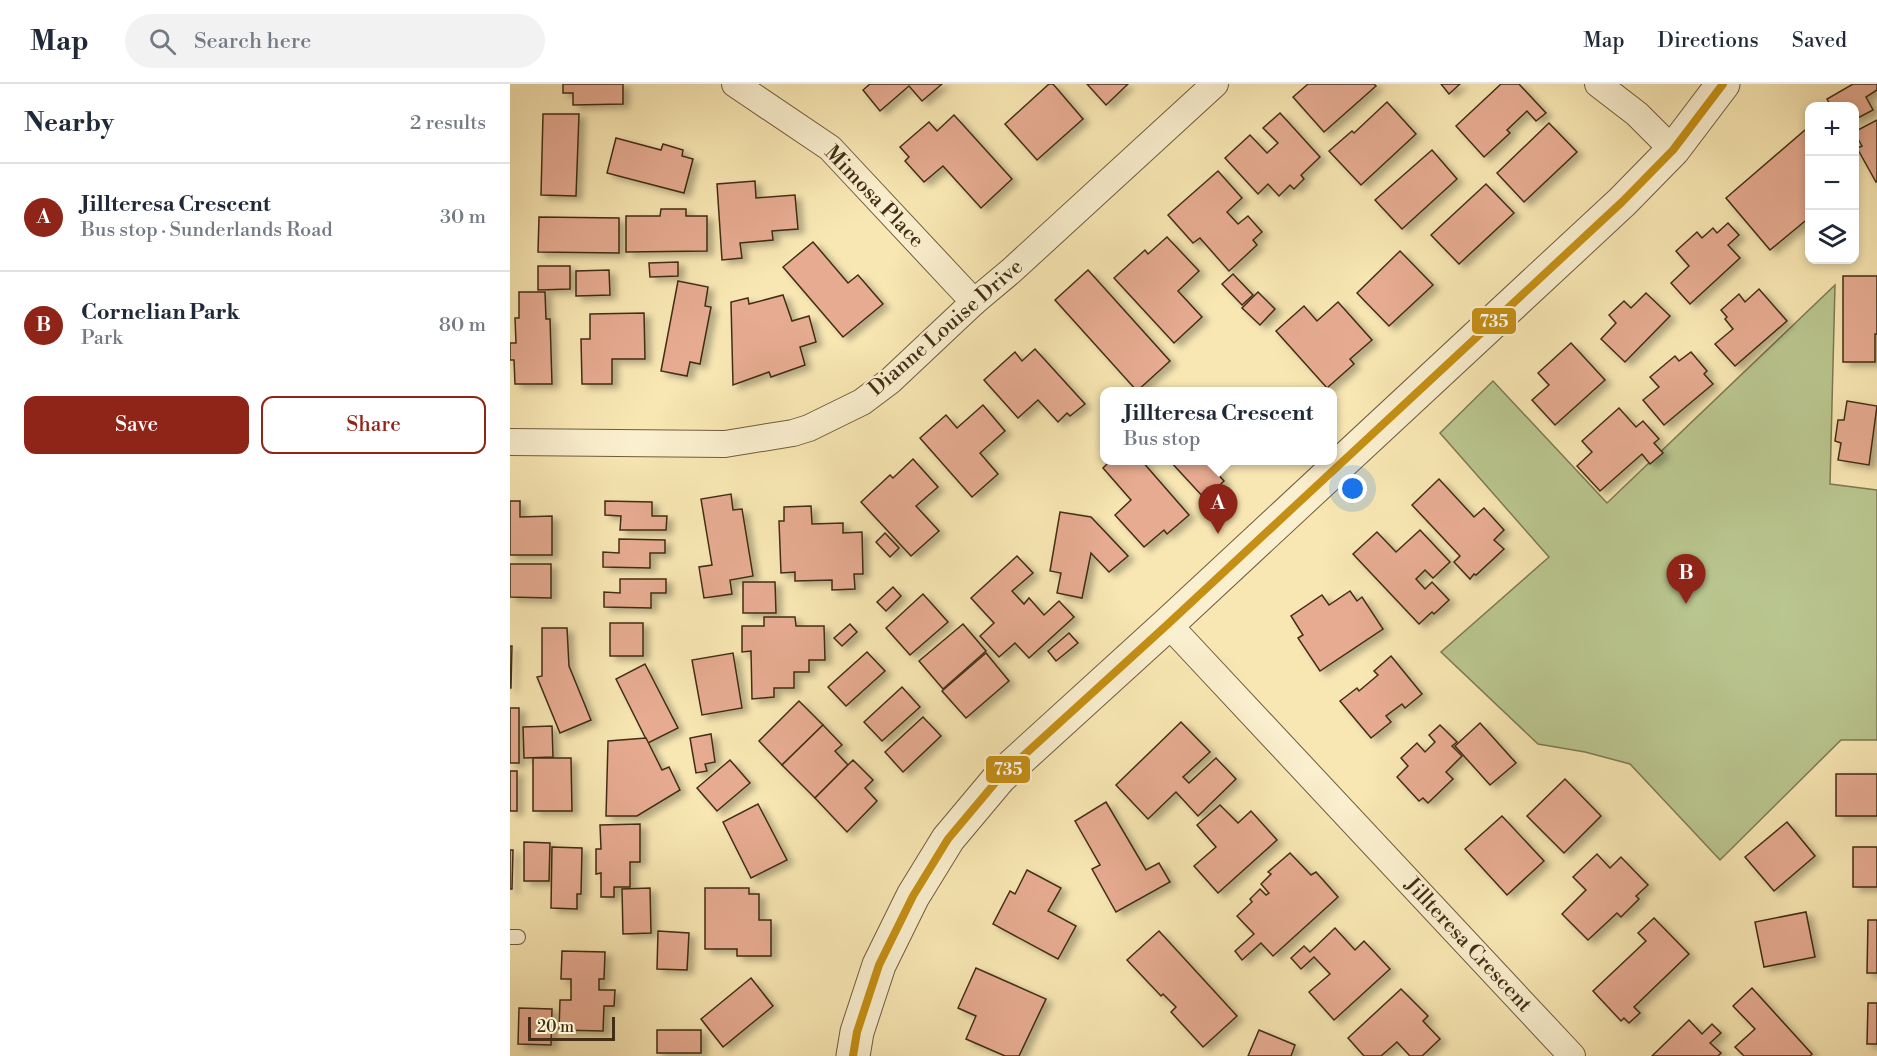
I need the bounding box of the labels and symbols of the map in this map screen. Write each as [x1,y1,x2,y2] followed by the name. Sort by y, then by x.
[819,140,929,254] street label: Mimosa Place
[863,254,1029,402] street label: Dianne Louise Drive
[1471,307,1517,335] line badge: 735
[1480,312,1508,332] text: 735
[1338,474,1367,503] your location
[1198,484,1238,534] pin: A
[1666,554,1706,604] pin: B
[985,755,1031,784] line badge: 735
[994,760,1022,780] text: 735
[1398,871,1538,1018] street label: Jillteresa Crescent
[528,1014,615,1042] scale bar

